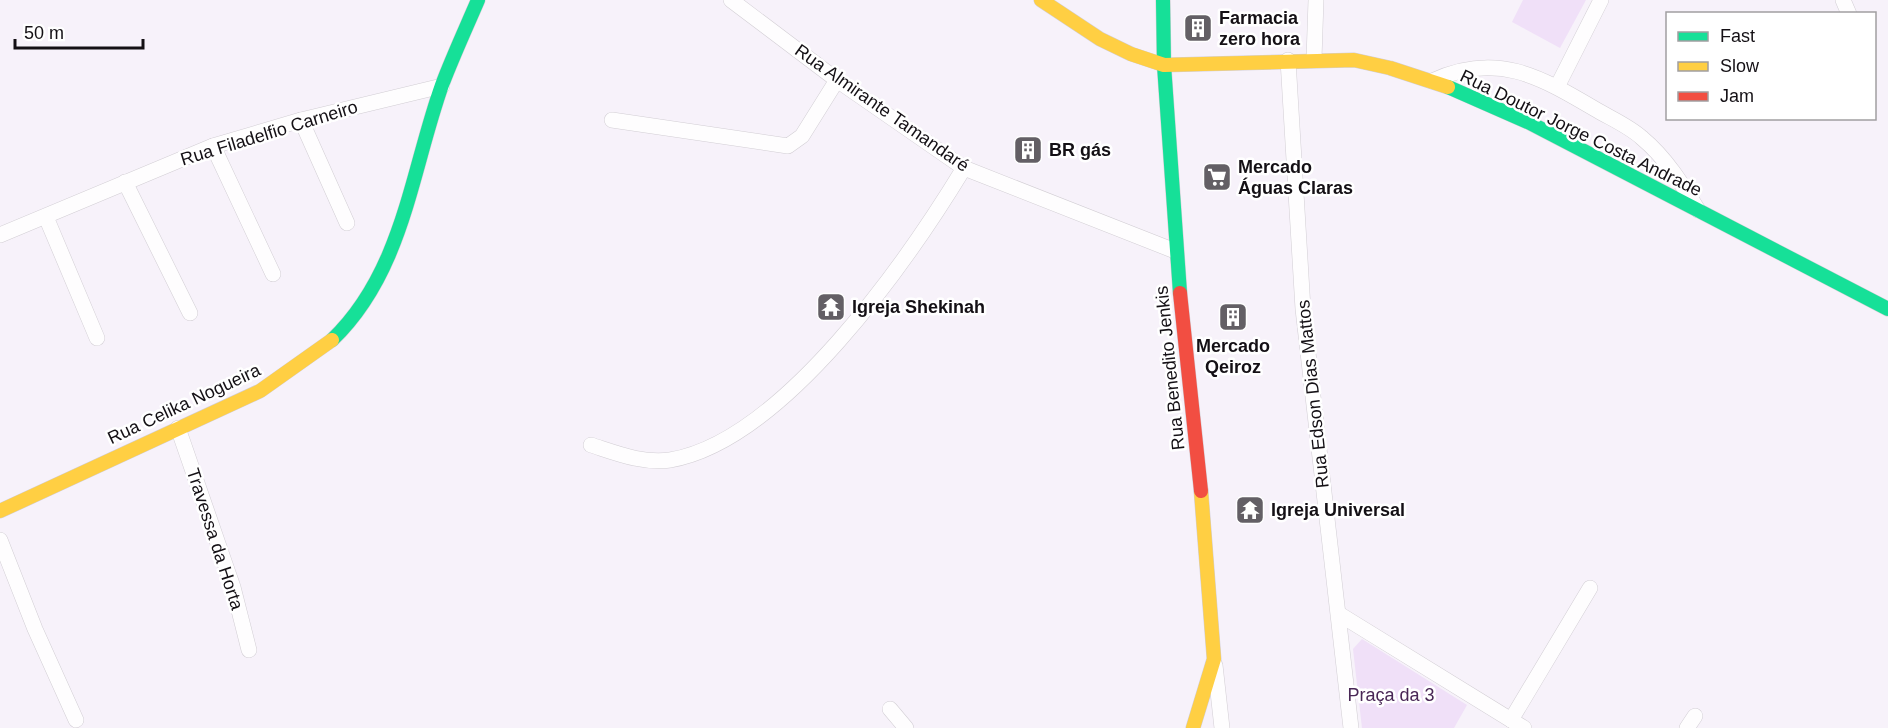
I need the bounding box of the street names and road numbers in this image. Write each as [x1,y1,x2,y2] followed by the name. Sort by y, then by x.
[791,40,973,176] street label: Rua Almirante Tamandaré
[1457,66,1705,200] street label: Rua Doutor Jorge Costa Andrade
[178,97,360,169] street label: Rua Filadelfio Carneiro
[1151,285,1189,451] street label: Rua Benedito Jenkis
[1293,299,1333,489] street label: Rua Edson Dias Mattos
[105,359,264,448] street label: Rua Celika Nogueira
[183,466,248,613] street label: Travessa da Horta

